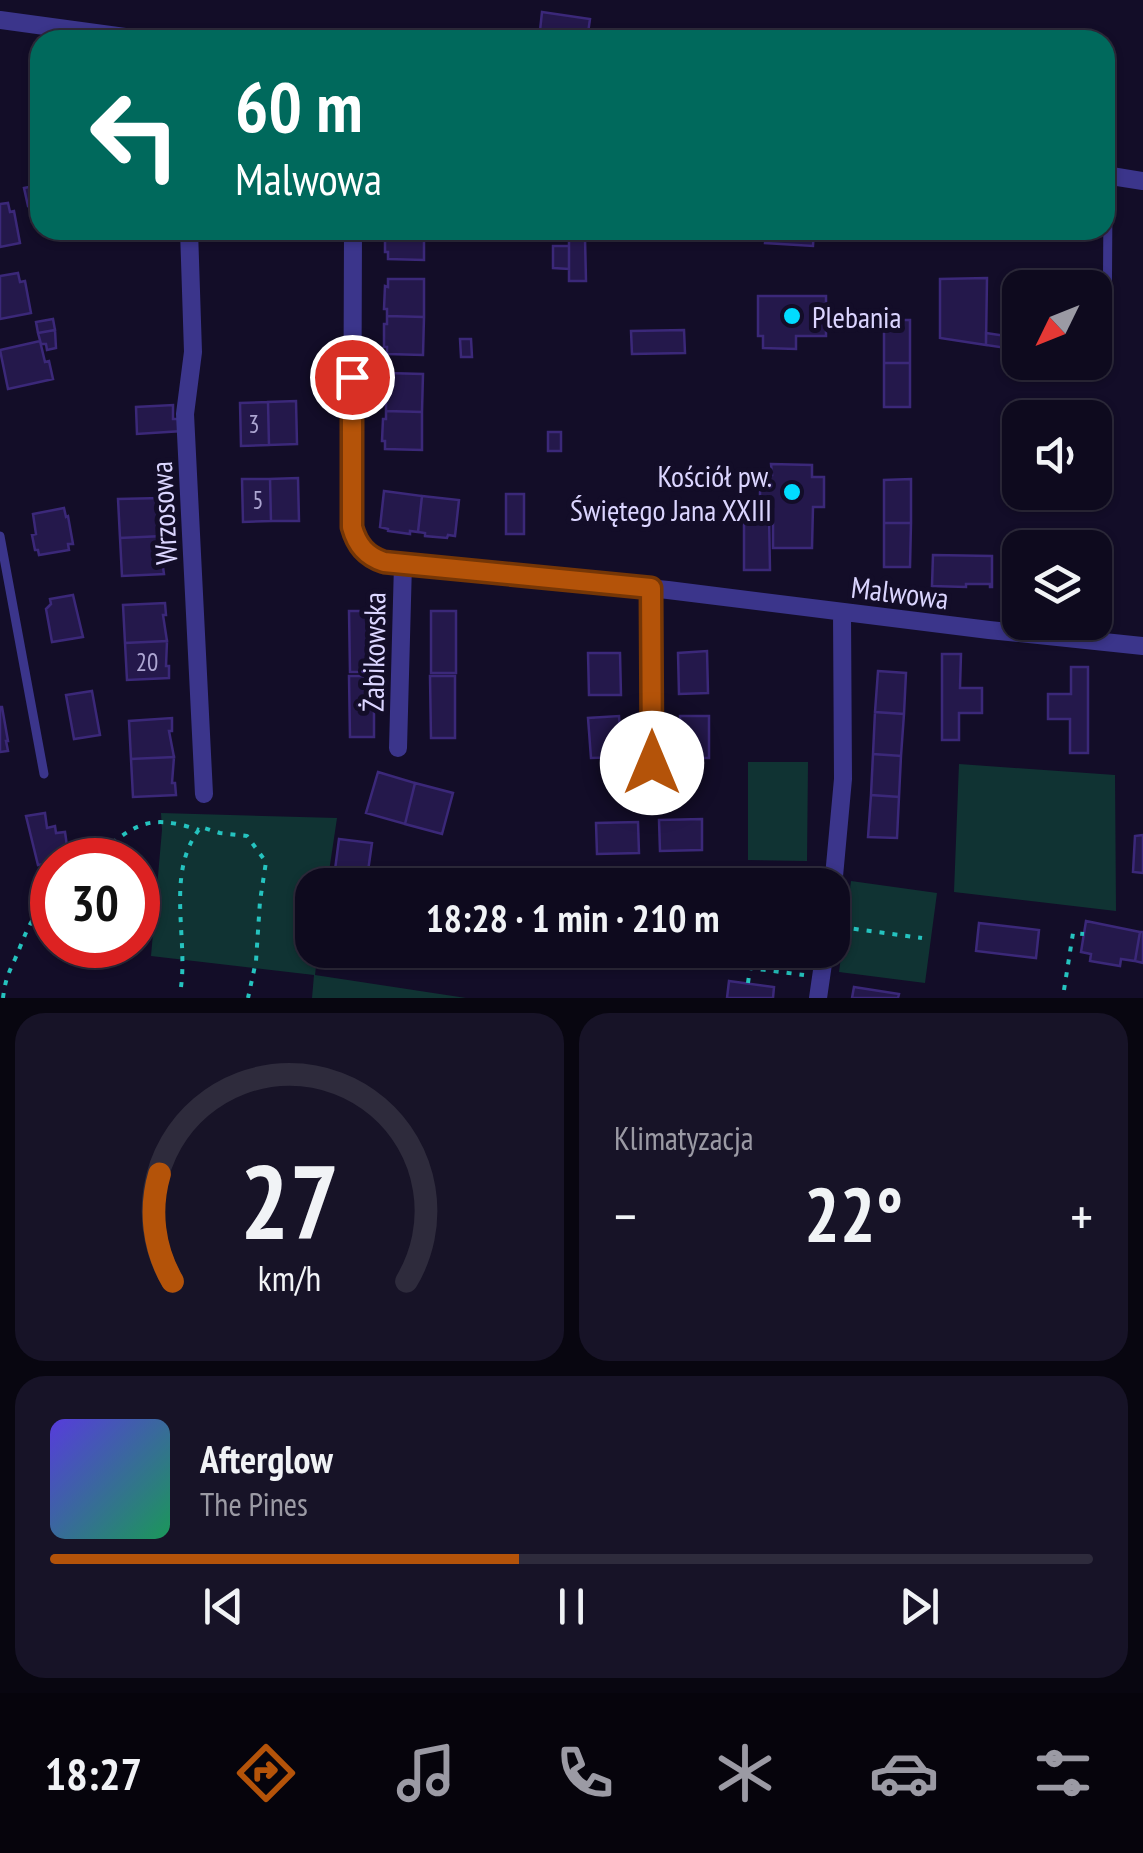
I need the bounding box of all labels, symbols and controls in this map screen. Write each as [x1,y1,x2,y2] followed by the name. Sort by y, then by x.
[235,61,363,151] text: 60 m
[70,70,200,200] icon: left
[235,149,382,207] text: Malwowa
[1002,270,1112,380] north arrow
[1002,270,1112,640] map controls
[812,297,902,336] place label: Plebania
[781,305,803,327] marker: Plebania
[310,335,395,420] pin
[325,350,380,405] icon: arrive
[1002,400,1112,510] button: sound
[248,408,260,440] house number: 3
[570,456,772,529] place label: Kościół pw. Świętego Jana XXIII
[141,460,185,566] street label: Wrzosowa
[781,481,803,503] marker: Kościół pw. Świętego Jana XXIII
[252,484,264,516] house number: 5
[1002,530,1112,640] button: layers
[849,567,951,617] street label: Malwowa
[352,592,394,712] street label: Żabikowska
[136,646,158,678] house number: 20
[600,711,704,815] position arrow
[30,838,160,968] speed limit sign: 30
[426,893,719,942] text: 18:28 · 1 min · 210 m
[614,1117,754,1159] text: Klimatyzacja
[240,1133,339,1268] text: 27
[804,1166,903,1263] text: 22°
[614,1180,637,1251] text: −
[1070,1180,1093,1251] text: +
[258,1255,321,1301] text: km/h
[200,1434,333,1483] text: Afterglow
[200,1483,308,1525] text: The Pines
[196,1579,251,1634] icon: previous
[544,1579,599,1634] icon: pause
[892,1579,947,1634] icon: next
[231,1738,301,1808] icon: directions
[391,1738,461,1808] icon: music
[550,1738,620,1808] icon: phone
[710,1738,780,1808] icon: climate
[869,1738,939,1808] icon: car
[1028,1738,1098,1808] icon: filters
[45,1744,142,1802] text: 18:27

